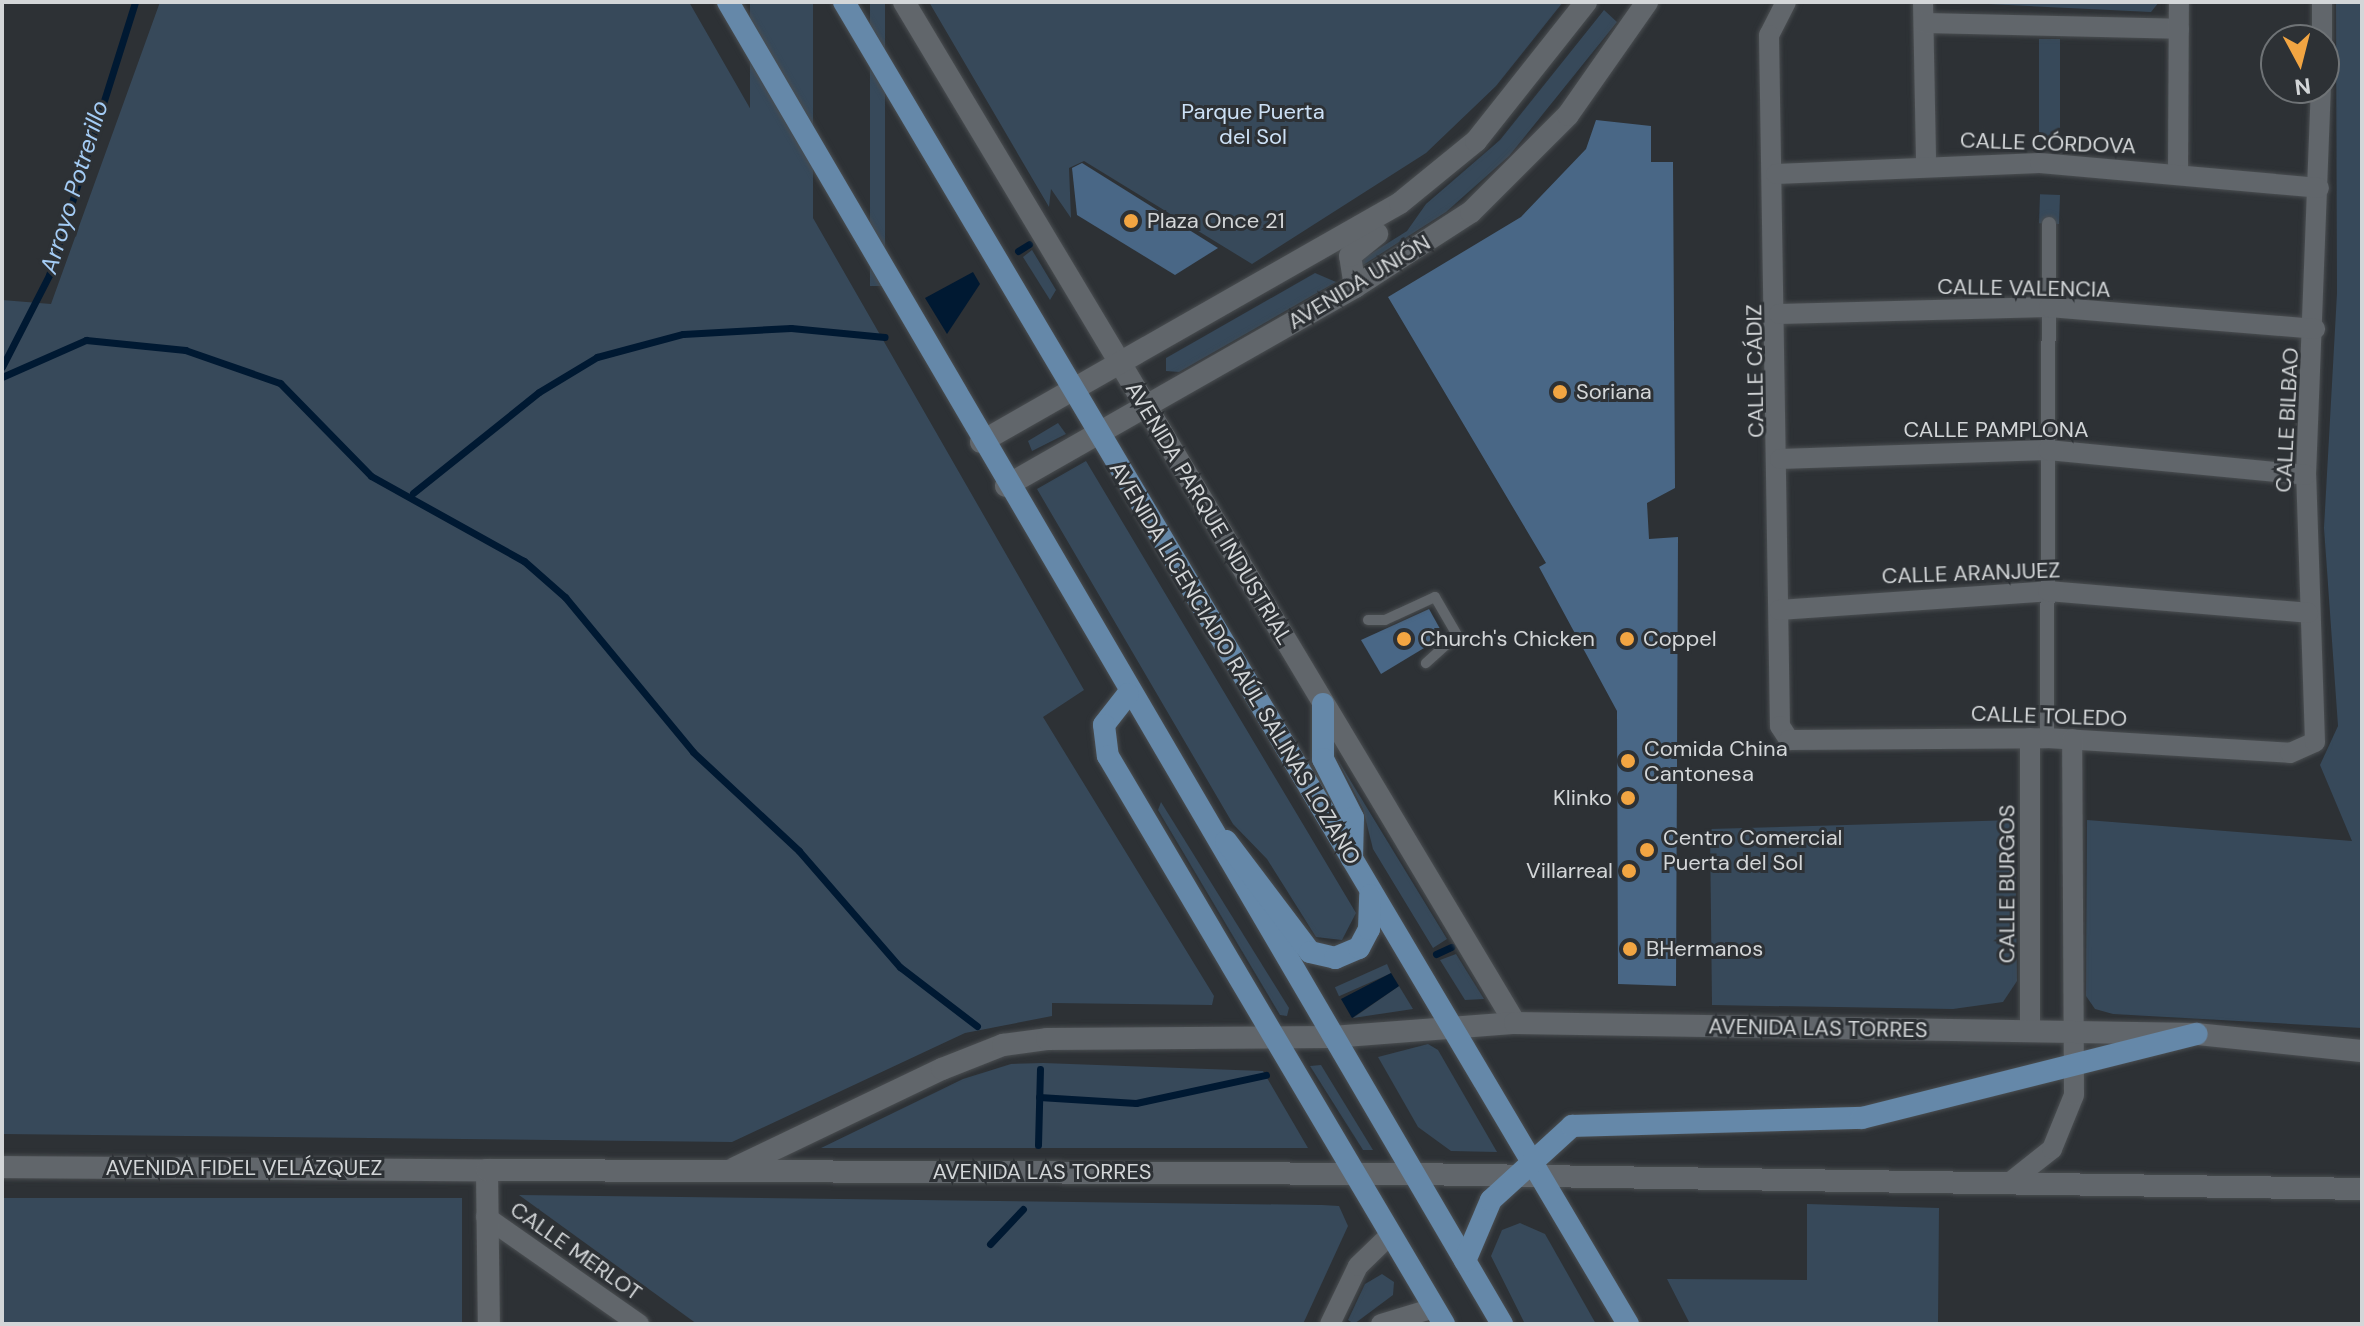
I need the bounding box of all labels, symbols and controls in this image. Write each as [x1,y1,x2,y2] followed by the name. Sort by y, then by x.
[2260,24,2340,104] north arrow
[2293,71,2312,102] text: N
[34,97,114,277] water label: Arroyo Potrerillo
[1181,98,1325,150] park label: Parque Puerta del Sol
[1960,127,2136,159] street label: CALLE CÓRDOVA
[1147,208,1285,234] place label: Plaza Once 21
[1122,212,1140,230] marker: Plaza Once 21
[1283,229,1435,335] street label: AVENIDA UNIÓN
[1937,273,2111,303] street label: CALLE VALENCIA
[1741,304,1769,438] street label: CALLE CÁDIZ
[2270,347,2304,493] street label: CALLE BILBAO
[1120,377,1298,649] street label: AVENIDA PARQUE INDUSTRIAL
[1576,379,1652,405] place label: Soriana
[1551,383,1569,401] marker: Soriana
[1903,417,2089,443] street label: CALLE PAMPLONA
[1104,457,1366,869] street label: AVENIDA LICENCIADO RAÚL SALINAS LOZANO
[1881,557,2061,589] street label: CALLE ARANJUEZ
[1420,626,1595,652] place label: Church's Chicken
[1643,626,1717,652] place label: Coppel
[1395,630,1413,648] marker: Church's Chicken
[1618,630,1636,648] marker: Coppel
[1970,700,2128,732] street label: CALLE TOLEDO
[1644,735,1788,786] place label: Comida China Cantonesa
[1619,752,1637,770] marker: Comida China Cantonesa
[1553,785,1612,811] place label: Klinko
[1619,789,1637,807] marker: Klinko
[1994,805,2020,963] street label: CALLE BURGOS
[1663,824,1843,876] place label: Centro Comercial Puerta del Sol
[1638,841,1656,859] marker: Centro Comercial Puerta del Sol
[1526,858,1613,884] place label: Villarreal
[1620,862,1638,880] marker: Villarreal
[1646,936,1763,962] place label: BHermanos
[1621,940,1639,958] marker: BHermanos
[1708,1013,1928,1043] street label: AVENIDA LAS TORRES
[106,1155,382,1181] street label: AVENIDA FIDEL VELÁZQUEZ
[932,1159,1152,1185] street label: AVENIDA LAS TORRES
[505,1196,647,1306] street label: CALLE MERLOT

